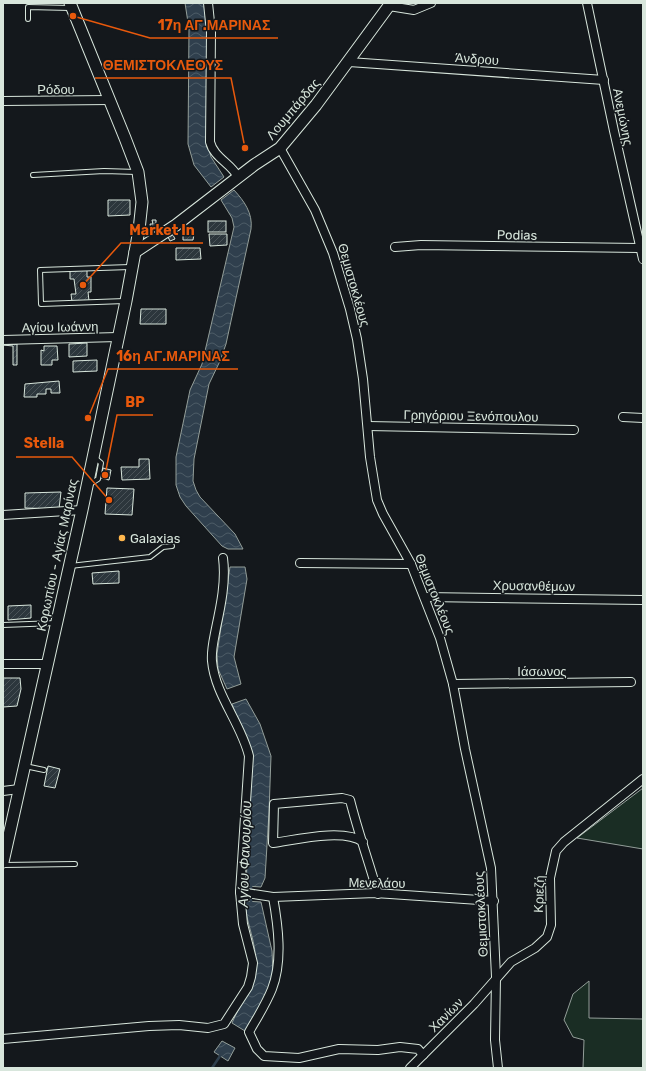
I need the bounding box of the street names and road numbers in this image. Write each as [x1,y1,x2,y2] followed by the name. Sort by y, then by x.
[455,50,499,68] street label: Άνδρου
[263,75,323,143] street label: Λουμπάρδας
[37,82,75,97] street label: Ρόδου
[610,87,636,147] street label: Ανεμώνης
[497,227,538,243] street label: Podias
[335,242,373,328] street label: Θεμιστοκλέους
[21,319,99,335] street label: Αγίου Ιωάννη
[403,407,539,425] street label: Γρηγόριου Ξενόπουλου
[33,477,81,633] street label: Κορωπίου - Αγίας Μαρίνας
[412,551,458,637] street label: Θεμιστοκλέους
[493,578,575,594] street label: Χρυσανθέμων
[517,664,567,679] street label: Ιάσωνος
[471,871,491,957] street label: Θεμιστοκλέους
[348,875,406,891] street label: Μενελάου
[531,875,547,913] street label: Κριεζή
[426,995,466,1035] street label: Χανίων

